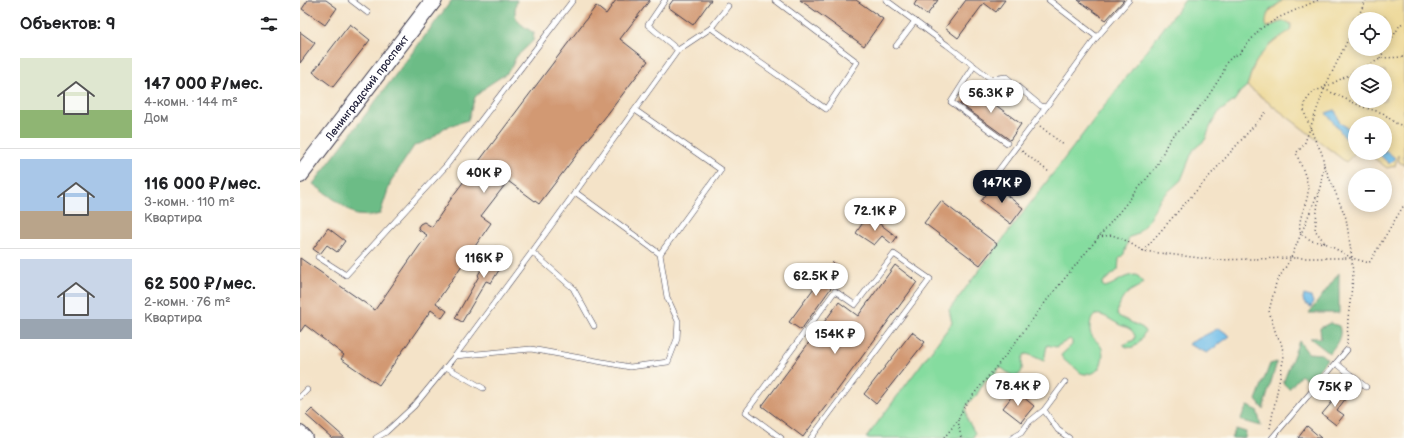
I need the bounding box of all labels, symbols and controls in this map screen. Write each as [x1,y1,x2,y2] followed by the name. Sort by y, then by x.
[1348,12,1392,212] map controls
[1348,12,1392,56] button: locate
[258,13,280,35] icon: filters
[20,14,116,34] text: Объектов: 9
[322,32,411,144] street label: Ленинградский проспект
[1348,64,1392,108] button: layers
[52,74,100,122] icon: home
[144,74,263,94] text: 147 000 ₽/мес.
[954,80,1028,114] pin: 56.3K ₽
[968,85,1014,101] text: 56.3K ₽
[144,94,238,110] text: 4-комн. · 144 m²
[144,110,169,126] text: Дом
[1348,116,1392,160] button: +
[456,160,512,194] pin: 40K ₽
[466,165,502,181] text: 40K ₽
[1348,168,1392,212] button: −
[969,170,1035,204] pin: 147K ₽
[144,174,261,194] text: 116 000 ₽/мес.
[52,175,100,223] icon: home
[982,175,1022,191] text: 147K ₽
[144,194,235,210] text: 3-комн. · 110 m²
[838,198,912,232] pin: 72.1K ₽
[853,203,897,219] text: 72.1K ₽
[144,210,202,226] text: Квартира
[451,245,517,279] pin: 116K ₽
[465,250,503,266] text: 116K ₽
[779,263,853,297] pin: 62.5K ₽
[793,268,839,284] text: 62.5K ₽
[144,274,256,294] text: 62 500 ₽/мес.
[52,275,100,323] icon: home
[144,294,231,310] text: 2-комн. · 76 m²
[144,310,202,326] text: Квартира
[802,321,868,355] pin: 154K ₽
[815,326,855,342] text: 154K ₽
[981,373,1055,407] pin: 78.4K ₽
[1307,374,1363,408] pin: 75K ₽
[995,378,1041,394] text: 78.4K ₽
[1318,379,1352,395] text: 75K ₽

